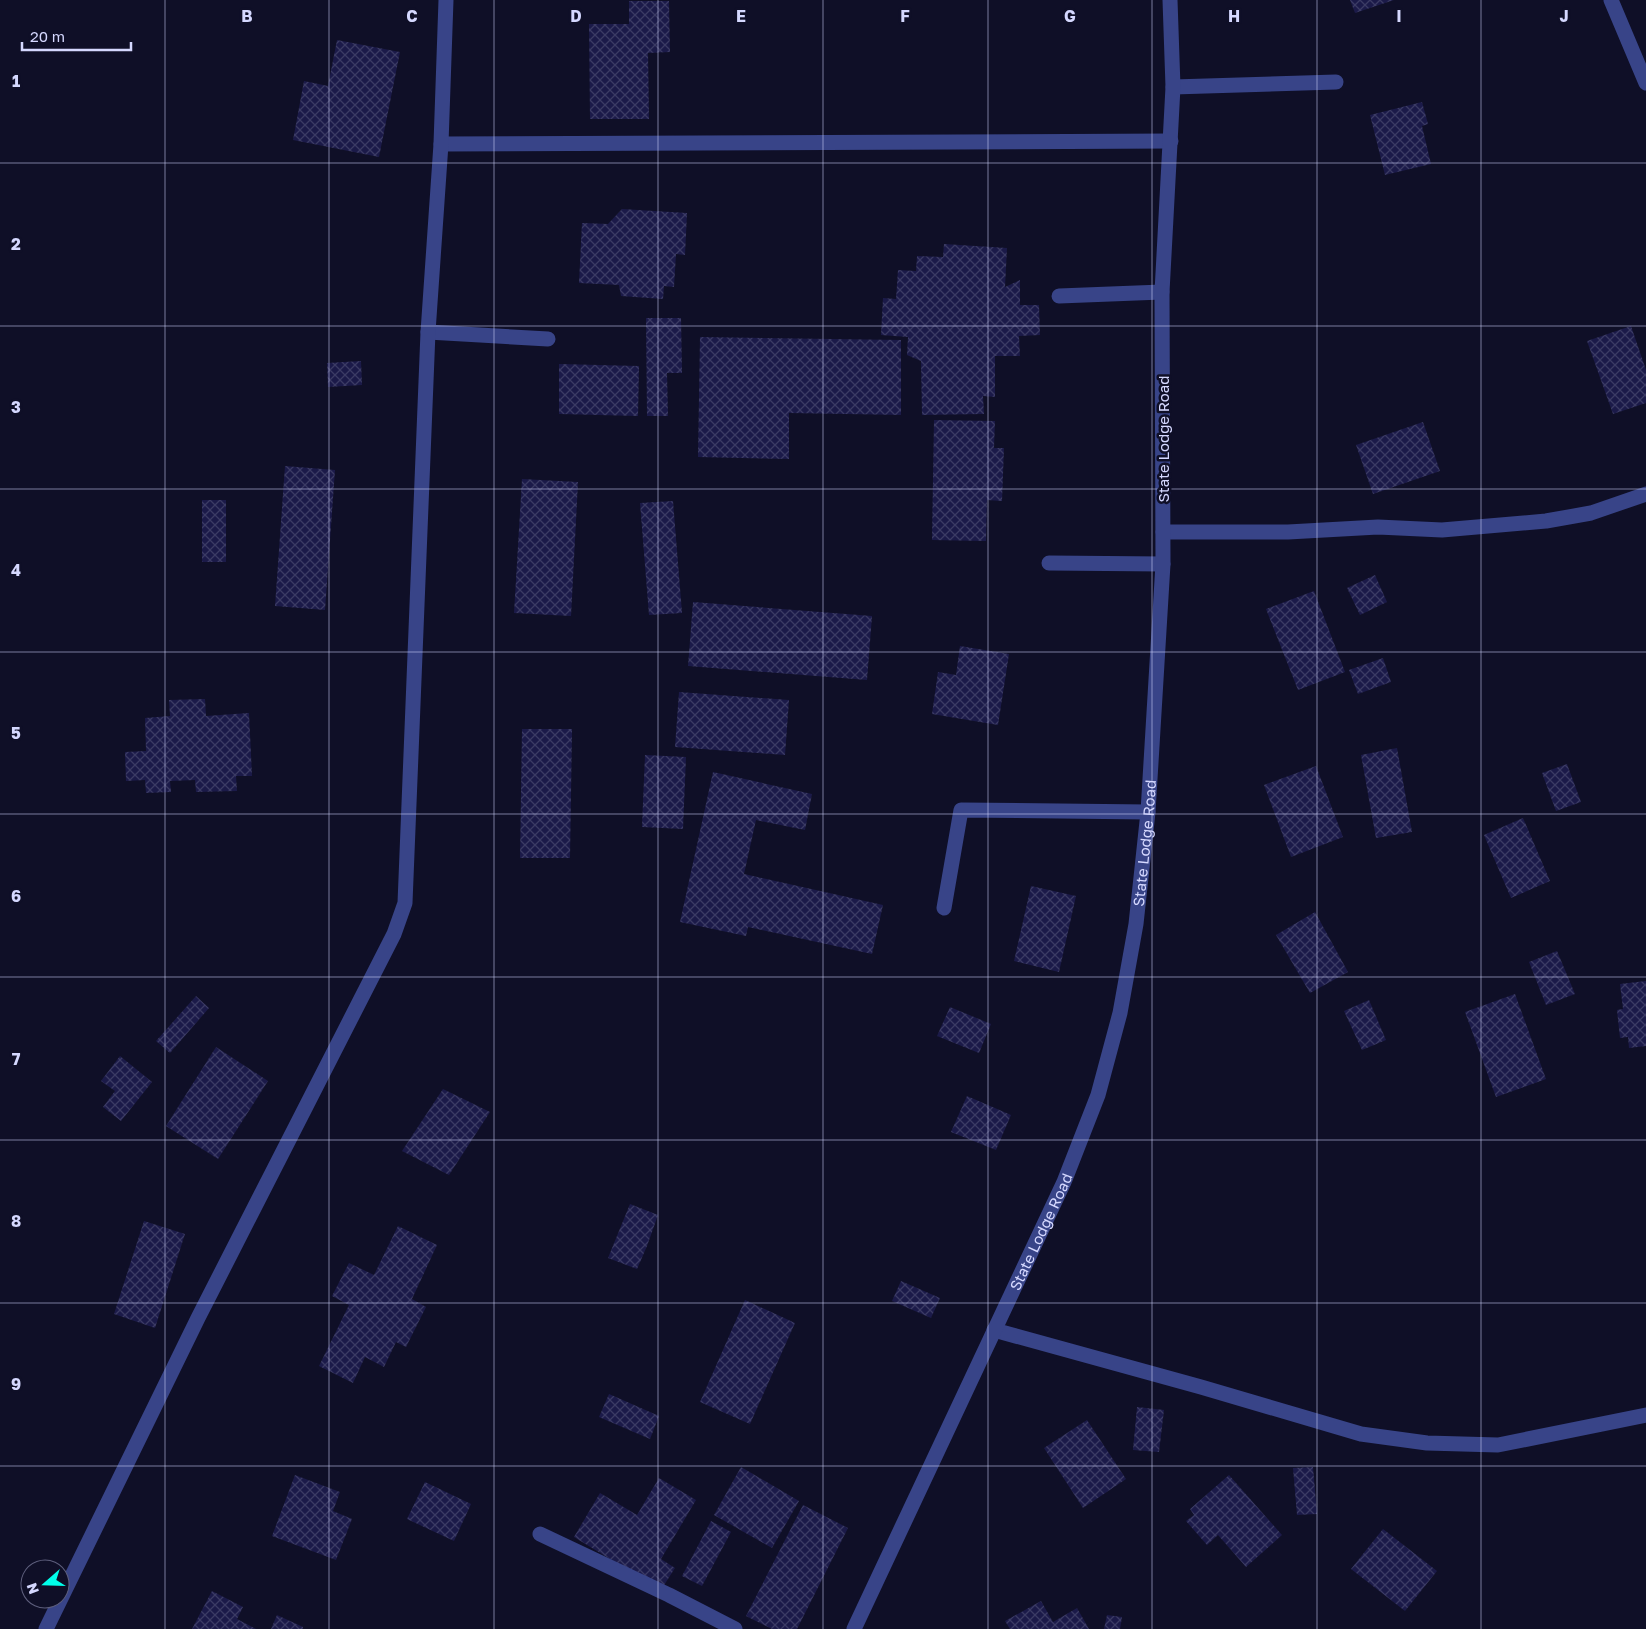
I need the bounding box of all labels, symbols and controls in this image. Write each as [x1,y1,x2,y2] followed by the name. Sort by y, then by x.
[241,6,253,26] text: B
[406,6,418,26] text: C
[570,6,582,26] text: D
[736,6,746,26] text: E
[900,6,910,26] text: F
[1064,6,1076,26] text: G
[1228,6,1240,26] text: H
[1396,6,1402,26] text: I
[1559,6,1569,26] text: J
[22,20,131,52] scale bar
[30,27,65,45] text: 20 m
[12,71,20,91] text: 1
[11,234,21,254] text: 2
[1154,375,1172,503] street label: State Lodge Road
[11,397,21,417] text: 3
[11,560,21,580] text: 4
[11,723,21,743] text: 5
[1129,779,1159,907] street label: State Lodge Road
[11,886,21,906] text: 6
[12,1049,21,1069] text: 7
[1005,1171,1076,1293] street label: State Lodge Road
[11,1211,21,1231] text: 8
[11,1374,21,1394] text: 9
[20,1559,70,1609] north arrow
[23,1581,42,1597] text: N

